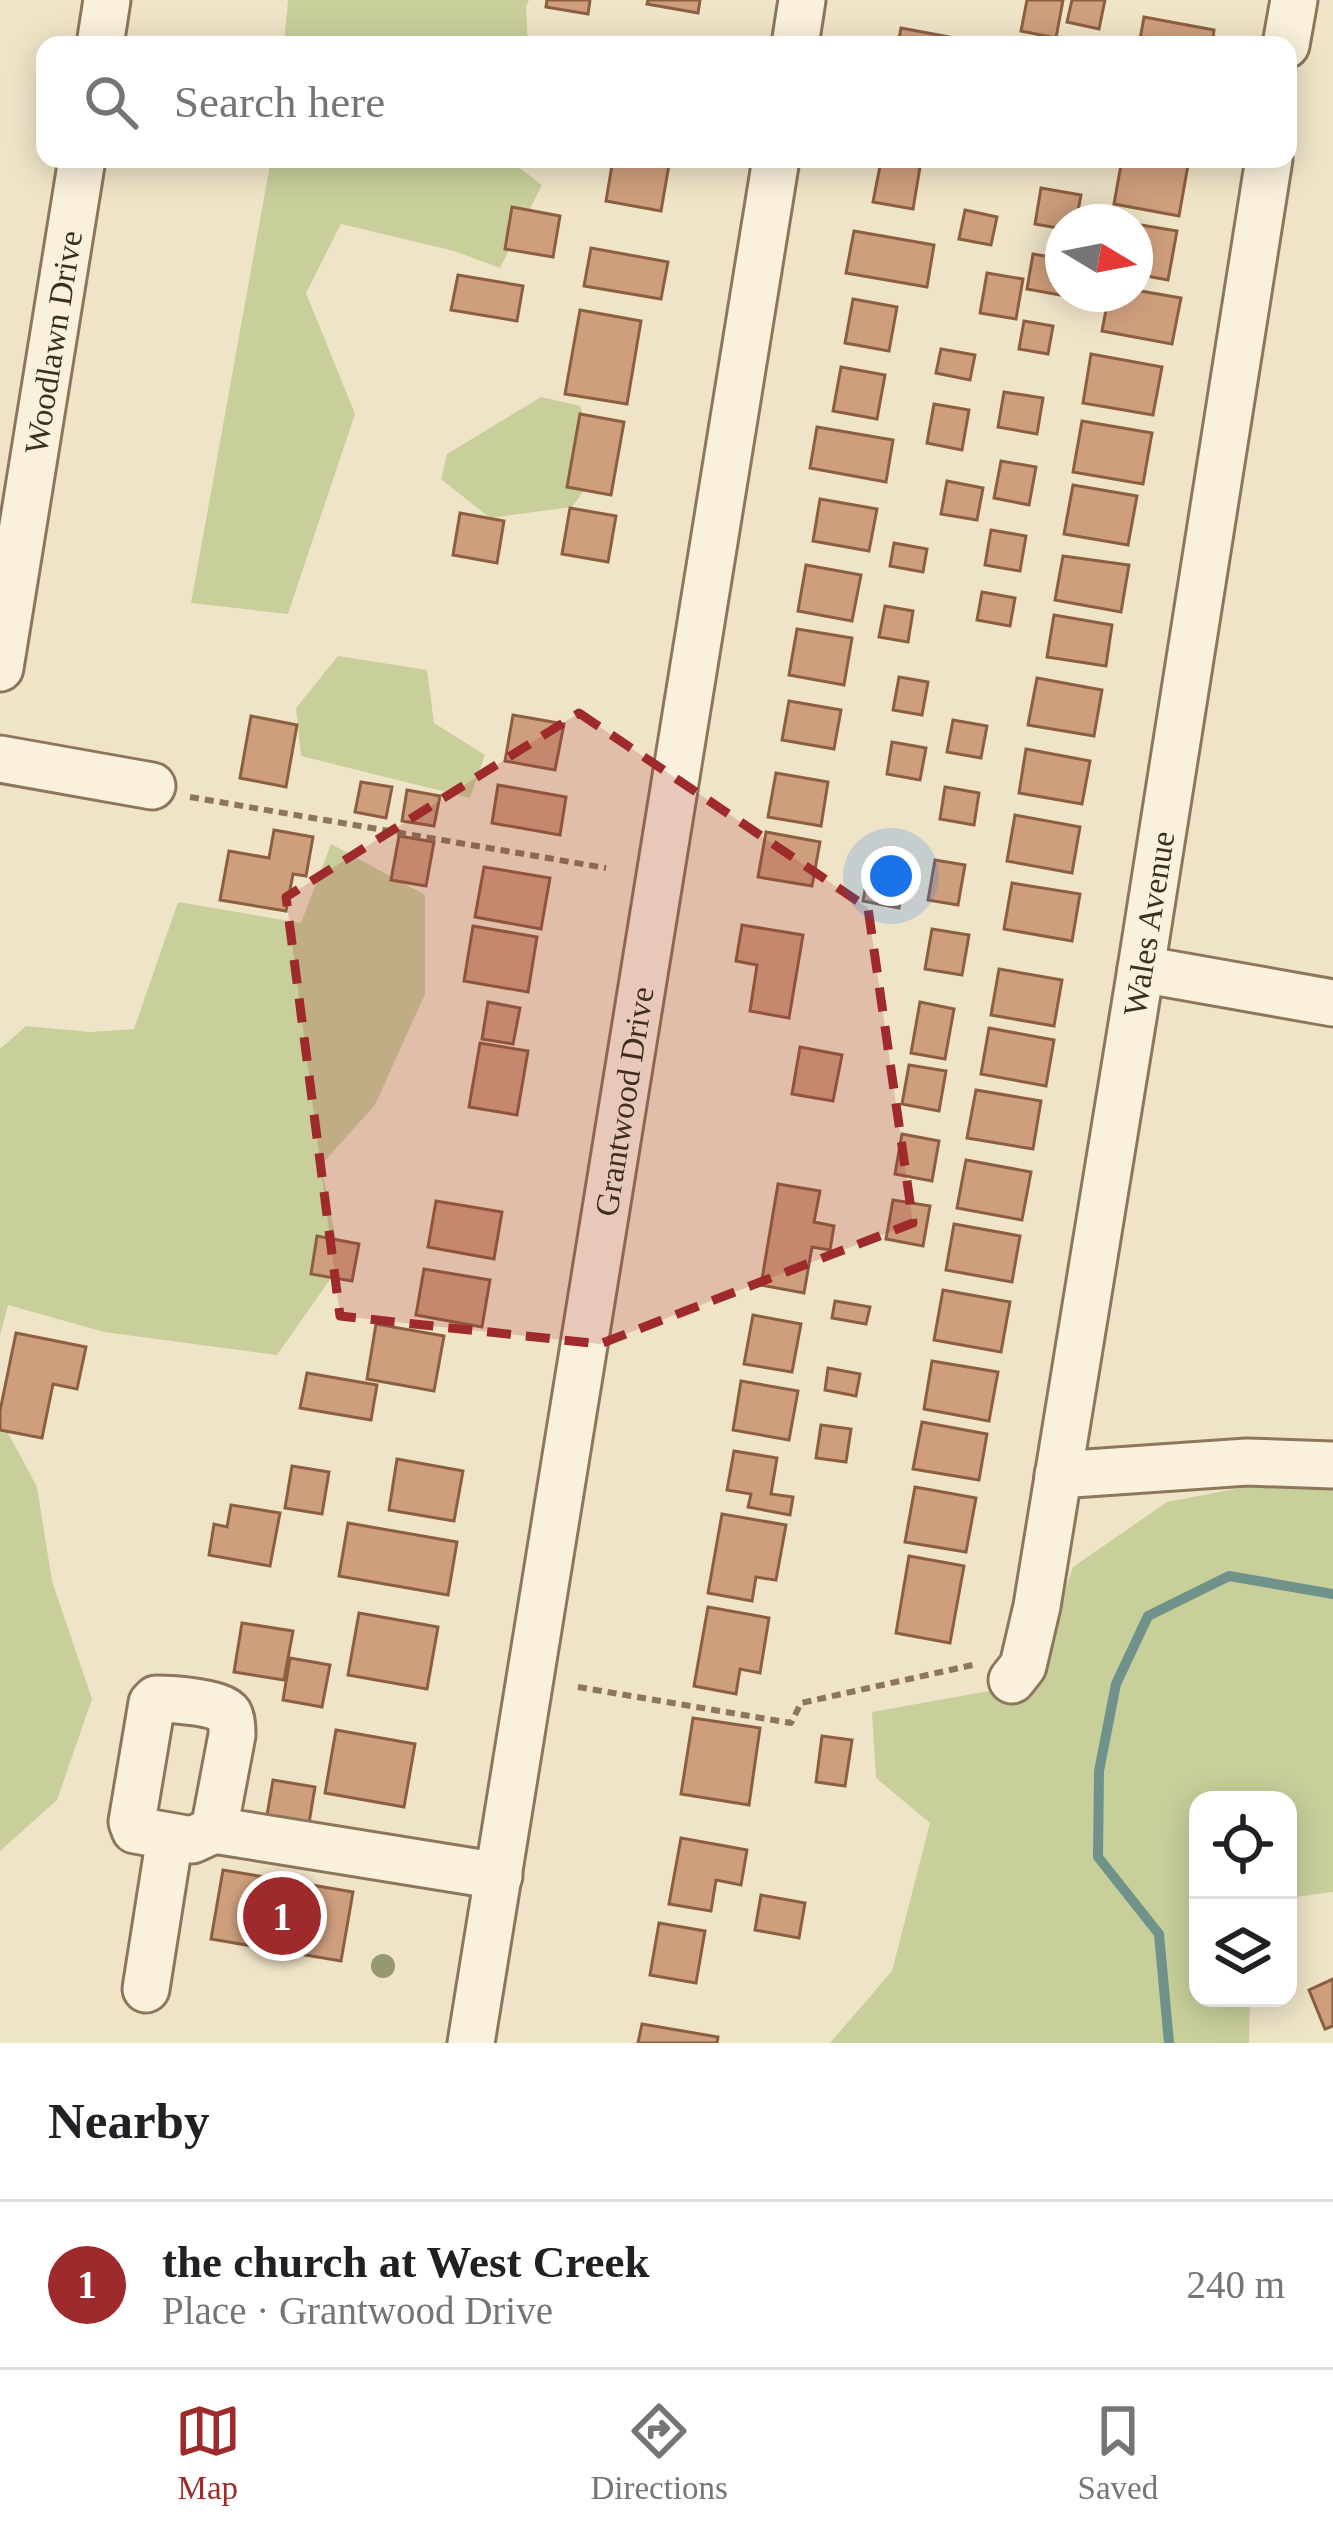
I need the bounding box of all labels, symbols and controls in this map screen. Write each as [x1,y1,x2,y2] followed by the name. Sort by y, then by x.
[36,36,1297,168] search box
[78,69,144,135] icon: search
[174,77,385,127] text: Search here
[1045,204,1153,312] north arrow
[18,228,89,457] street label: Woodlawn Drive
[1117,829,1182,1019] street label: Wales Avenue
[861,846,921,906] your location
[588,984,661,1219] street label: Grantwood Drive
[1189,1791,1297,2007] map controls
[1189,1791,1297,1899] button: locate
[243,1871,321,1961] pin: 1
[1189,1899,1297,2007] button: layers
[48,2093,209,2149] text: Nearby
[162,2237,649,2287] text: the church at West Creek
[77,2263,97,2306] text: 1
[1186,2263,1285,2306] text: 240 m
[162,2289,553,2332] text: Place · Grantwood Drive
[175,2398,241,2507] tab: Map
[590,2398,728,2507] tab: Directions
[1078,2398,1158,2507] tab: Saved

